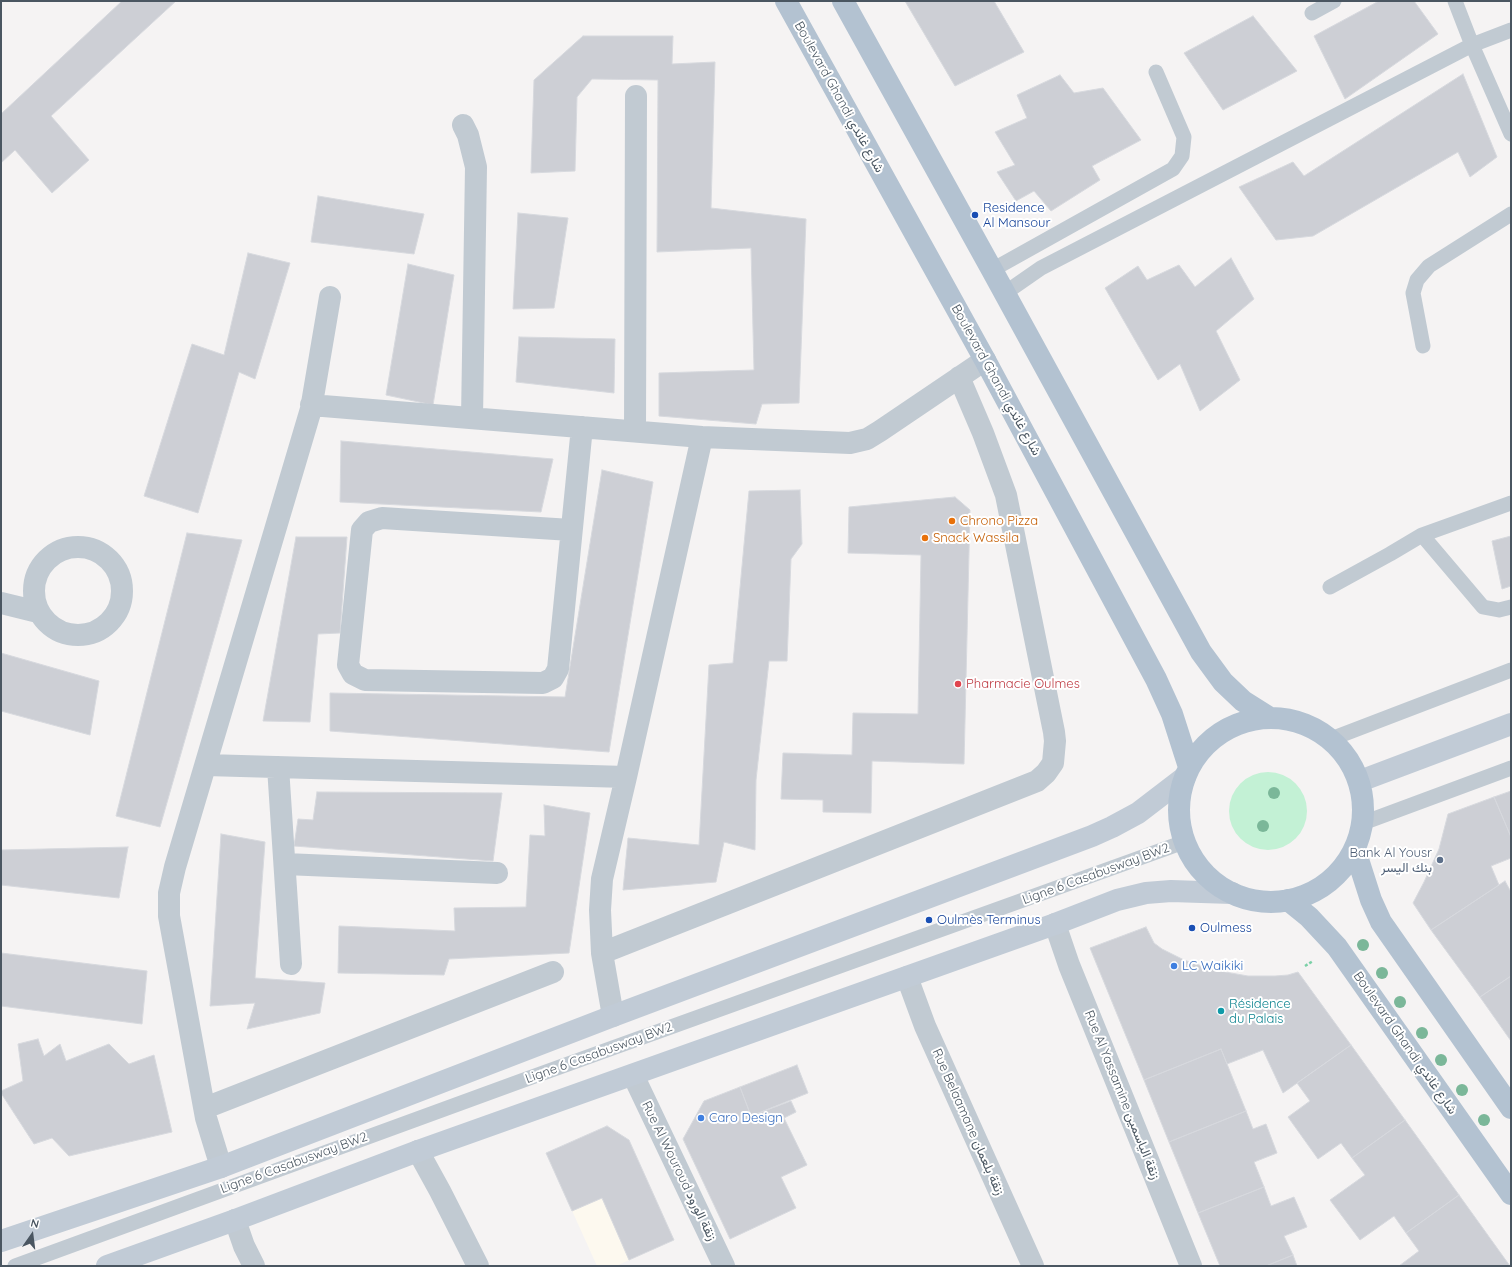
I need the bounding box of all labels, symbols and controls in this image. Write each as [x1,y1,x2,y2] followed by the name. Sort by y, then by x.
[791,19,887,175] street label: Boulevard Ghandi شارع غاندي
[983,200,1050,231] place label: Residence Al Mansour
[970,210,980,220] marker: Residence Al Mansour
[948,302,1044,458] street label: Boulevard Ghandi شارع غاندي
[960,513,1038,529] place label: Chrono Pizza
[947,516,957,526] marker: Chrono Pizza
[933,530,1019,546] place label: Snack Wassila
[920,533,930,543] marker: Snack Wassila
[966,676,1080,692] place label: Pharmacie Oulmes
[953,679,963,689] marker: Pharmacie Oulmes
[1020,840,1172,908] street label: Ligne 6 Casabusway BW2
[1350,845,1432,876] place label: Bank Al Yousr بنك اليسر
[1435,855,1445,865] marker: Bank Al Yousr بنك اليسر
[937,912,1040,928] place label: Oulmès Terminus
[924,915,934,925] marker: Oulmès Terminus
[1200,920,1252,936] place label: Oulmess
[1187,923,1197,933] marker: Oulmess
[1182,958,1243,974] place label: LC Waikiki
[1169,961,1179,971] marker: LC Waikiki
[1350,969,1460,1117] street label: Boulevard Ghandi شارع غاندي
[1229,996,1291,1027] place label: Résidence du Palais
[1216,1006,1226,1016] marker: Résidence du Palais
[1081,1008,1163,1182] street label: Rue Al Yassamine زنقة الياسمين
[523,1019,675,1087] street label: Ligne 6 Casabusway BW2
[929,1046,1007,1198] street label: Rue Belaamane زنقة بلعمان
[638,1099,720,1243] street label: Rue Al Wouroud زنقة الورود
[709,1110,783,1126] place label: Caro Design
[696,1113,706,1123] marker: Caro Design
[218,1129,370,1197] street label: Ligne 6 Casabusway BW2
[12,1215,52,1255] north arrow
[29,1216,41,1231] text: N

